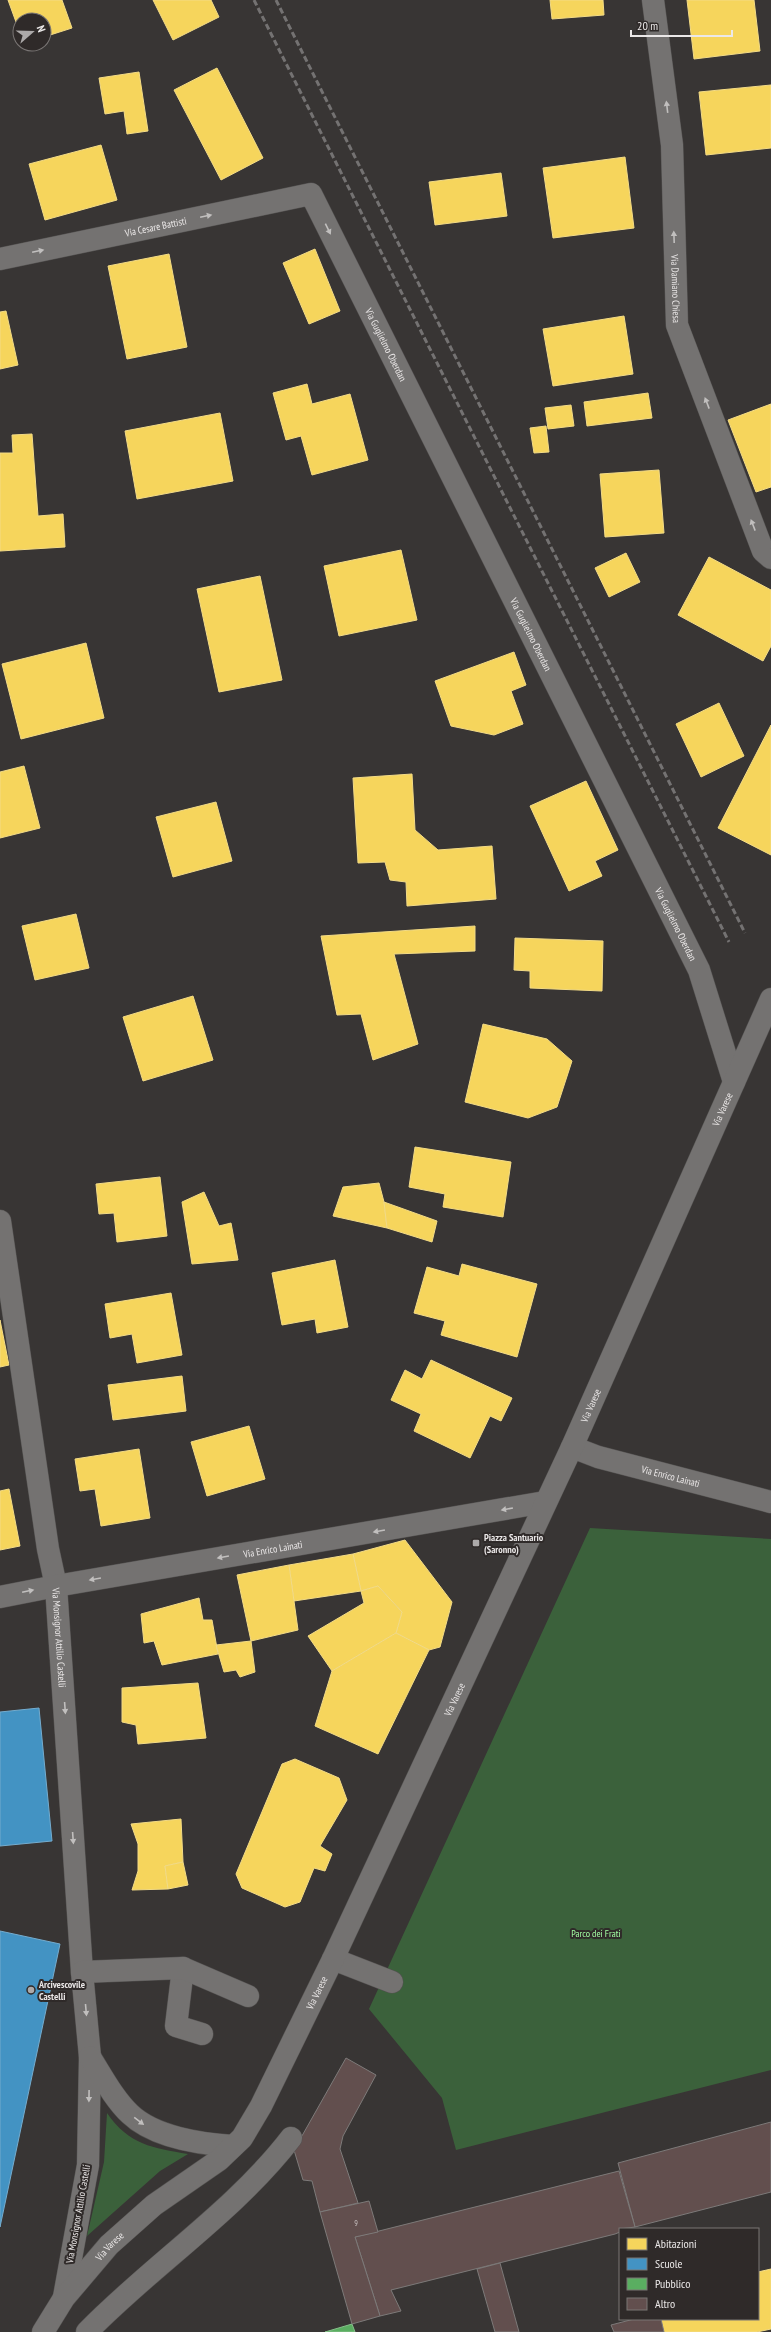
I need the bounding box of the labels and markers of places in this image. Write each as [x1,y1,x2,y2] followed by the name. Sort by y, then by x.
[484,1531,544,1556] place label: Piazza Santuario (Saronno)
[471,1538,481,1548] marker: Piazza Santuario (Saronno)
[38,1978,85,2003] place label: Arcivescovile Castelli
[26,1985,36,1995] marker: Arcivescovile Castelli

